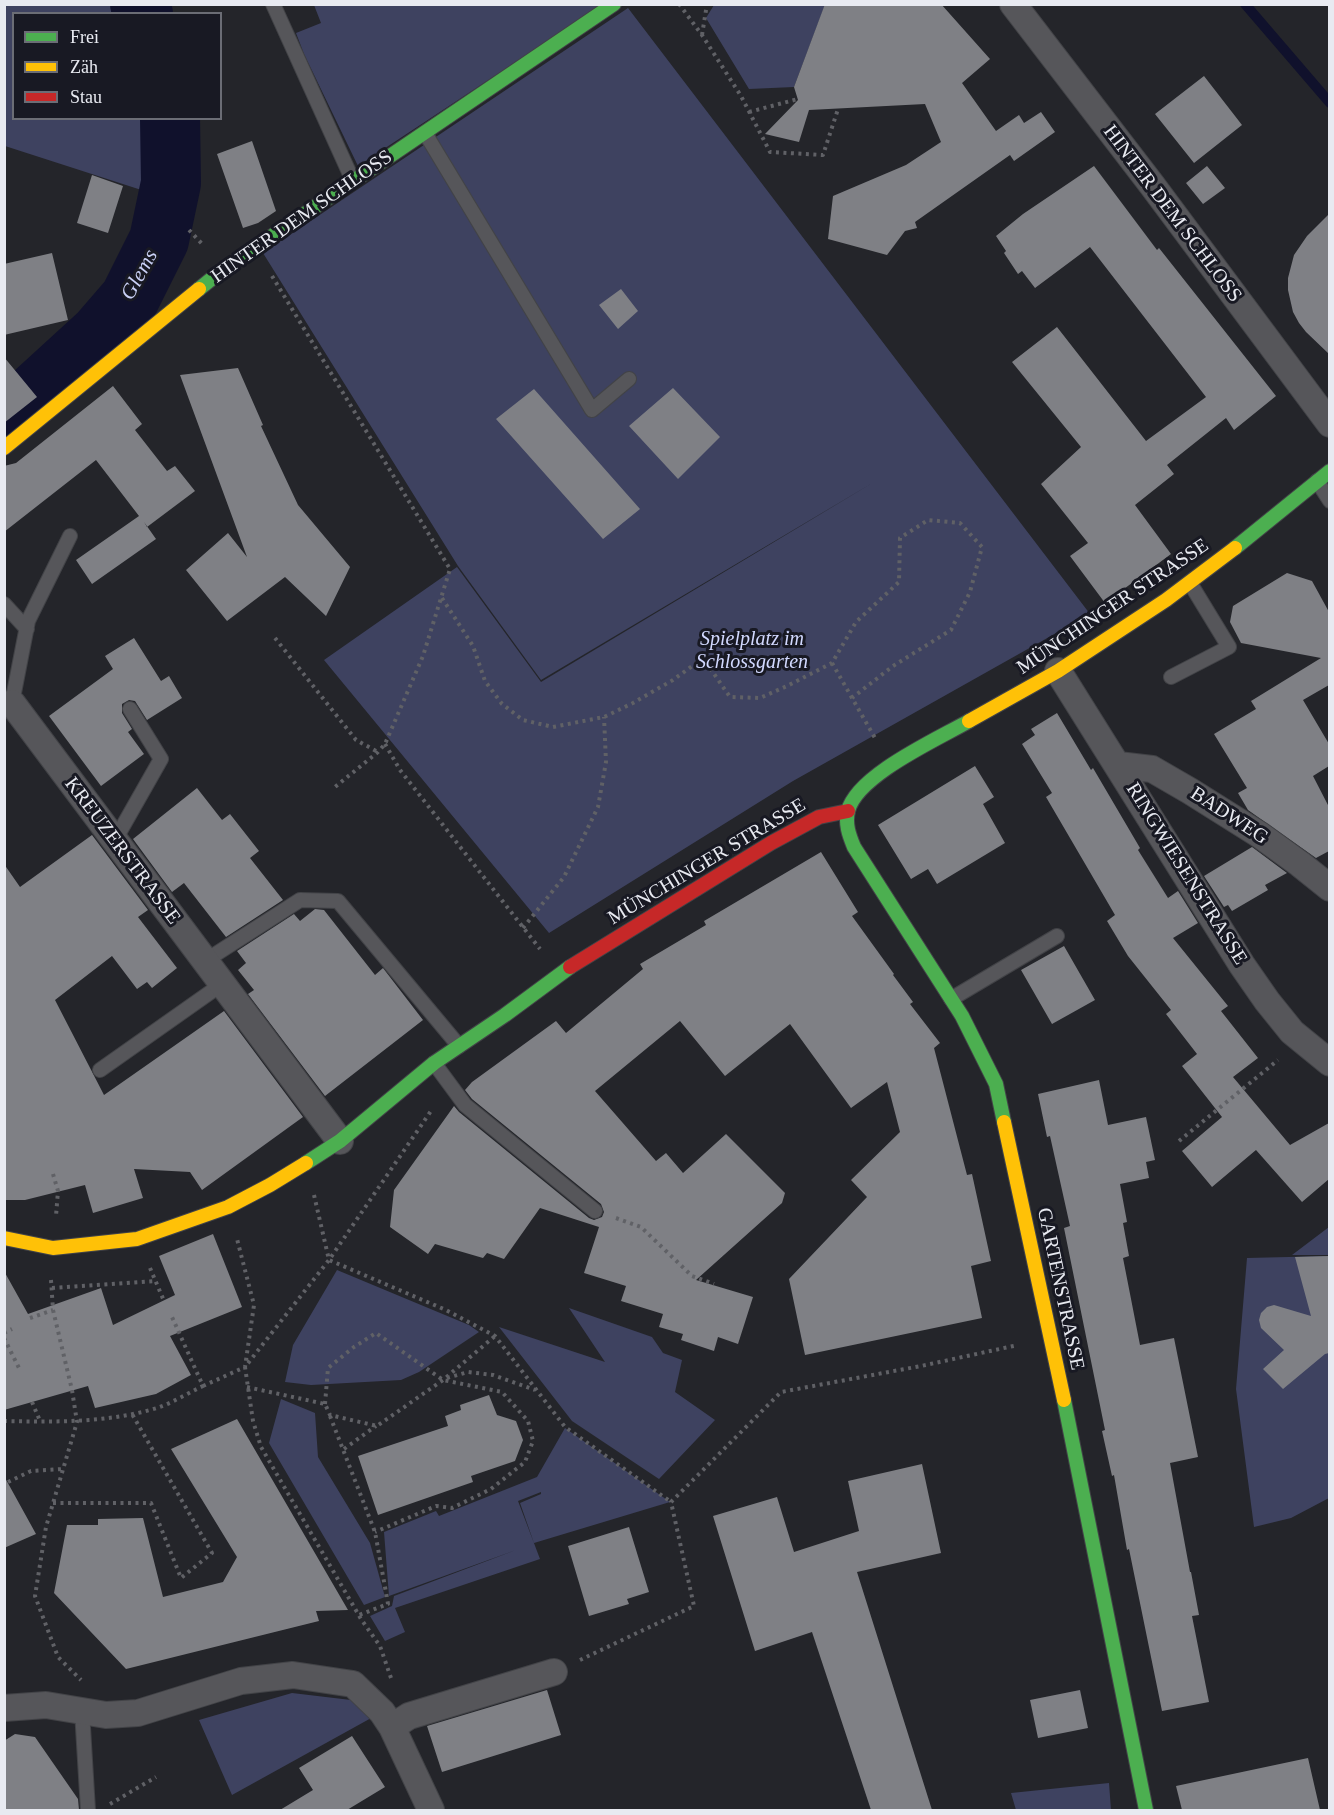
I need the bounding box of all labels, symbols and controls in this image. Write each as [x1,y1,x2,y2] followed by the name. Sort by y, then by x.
[12,12,222,120] legend
[70,27,99,47] text: Frei
[70,57,98,77] text: Zäh
[70,87,102,107] text: Stau
[1098,121,1246,307] street label: HINTER DEM SCHLOSS
[207,145,397,289] street label: HINTER DEM SCHLOSS
[116,245,164,305] water label: Glems
[1013,534,1213,680] street label: MÜNCHINGER STRASSE
[696,628,808,675] park label: Spielplatz im Schlossgarten
[59,773,185,929] street label: KREUZERSTRASSE
[1120,779,1252,969] street label: RINGWIESENSTRASSE
[1186,782,1272,850] street label: BADWEG
[604,793,810,931] street label: MÜNCHINGER STRASSE
[1031,1206,1089,1372] street label: GARTENSTRASSE

